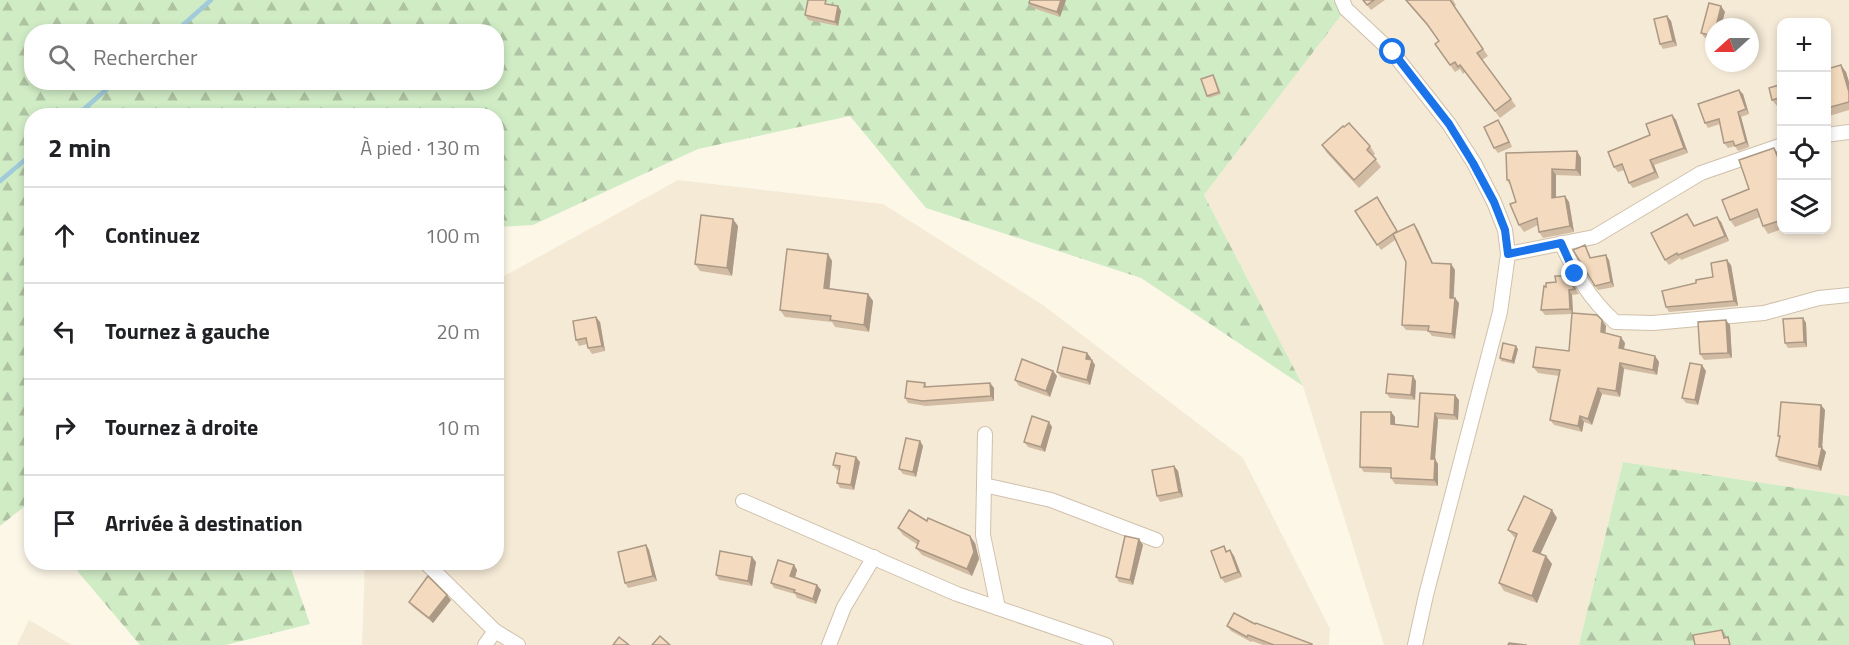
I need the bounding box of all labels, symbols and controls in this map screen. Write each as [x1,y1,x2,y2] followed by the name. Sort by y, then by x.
[1705,18,1759,72] north arrow
[1777,18,1831,234] map controls
[1777,18,1831,72] button: +
[24,24,504,90] search box
[1379,38,1405,64] route start
[93,40,198,74] text: Rechercher
[45,41,78,74] icon: search
[1777,72,1831,126] button: −
[1777,126,1831,180] button: locate
[48,128,111,167] text: 2 min
[360,132,480,163] text: À pied · 130 m
[1777,180,1831,234] button: layers
[105,218,200,252] text: Continuez
[48,219,81,252] icon: ahead
[425,220,480,251] text: 100 m
[1561,260,1587,286] route end
[105,314,270,348] text: Tournez à gauche
[48,315,81,348] icon: left
[436,316,480,347] text: 20 m
[105,410,258,444] text: Tournez à droite
[48,411,81,444] icon: right
[436,412,480,443] text: 10 m
[105,506,303,540] text: Arrivée à destination
[48,507,81,540] icon: arrive

